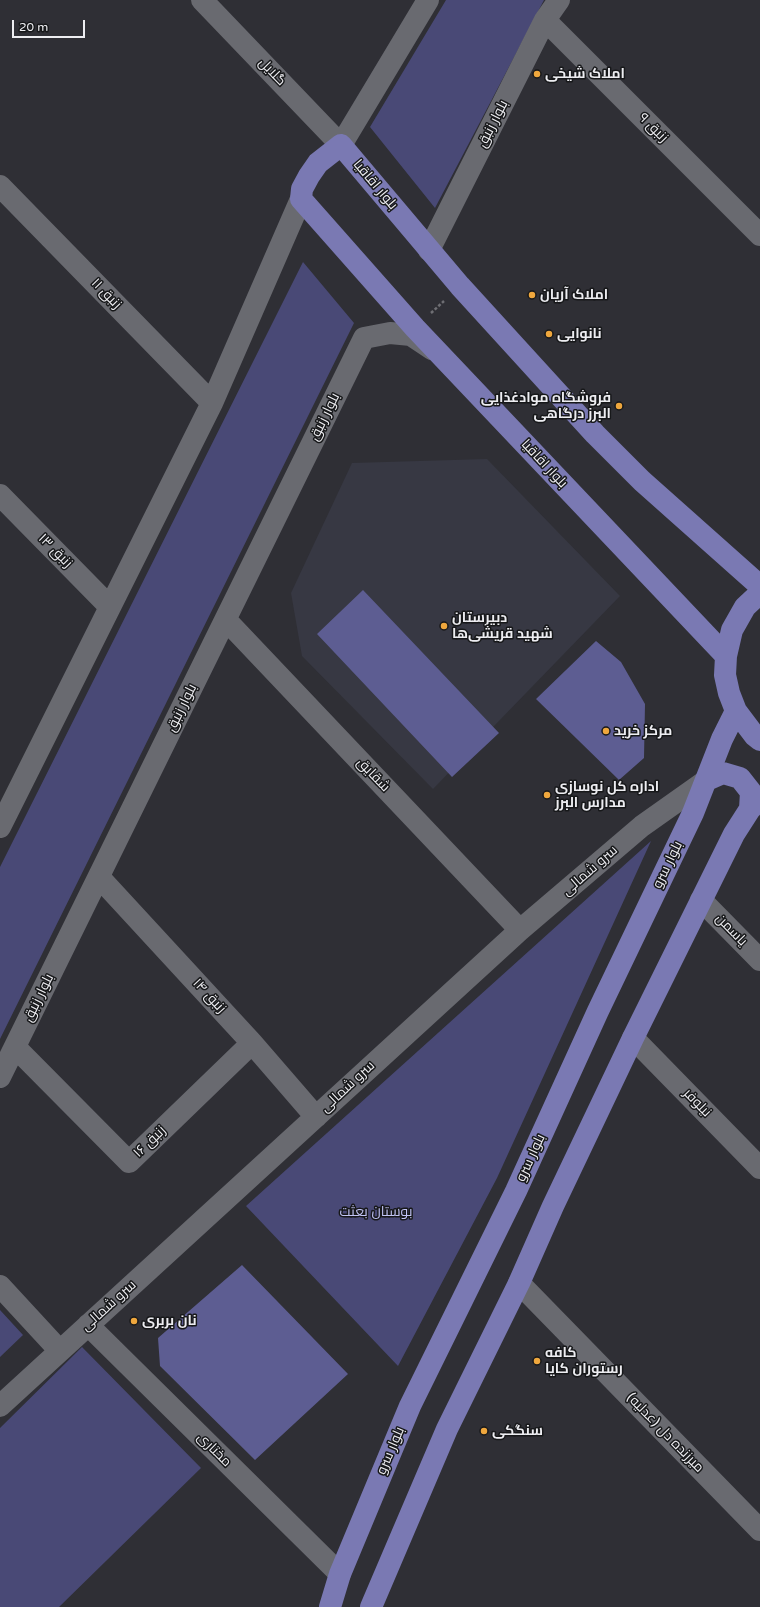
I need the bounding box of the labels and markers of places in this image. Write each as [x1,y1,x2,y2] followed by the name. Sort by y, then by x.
[545,66,625,82] place label: املاک شیخی
[532,69,542,79] marker: املاک شیخی
[540,287,608,303] place label: املاک آریان
[527,290,537,300] marker: املاک آریان
[557,326,602,342] place label: نانوایی
[544,329,554,339] marker: نانوایی
[481,390,611,422] place label: فروشگاه موادغذایی البرز درگاهی
[614,401,624,411] marker: فروشگاه موادغذایی البرز درگاهی
[452,610,553,642] place label: دبیرستان شهید قریشی‌ها
[439,621,449,631] marker: دبیرستان شهید قریشی‌ها
[614,723,672,739] place label: مرکز خرید
[601,726,611,736] marker: مرکز خرید
[555,779,659,812] place label: اداره کل نوسازی مدارس البرز
[542,790,552,800] marker: اداره کل نوسازی مدارس البرز
[142,1313,197,1329] place label: نان بربری
[129,1316,139,1326] marker: نان بربری
[545,1345,623,1378] place label: کافه رستوران کایا
[532,1356,542,1366] marker: کافه رستوران کایا
[492,1423,543,1439] place label: سنگکی
[479,1426,489,1436] marker: سنگکی

